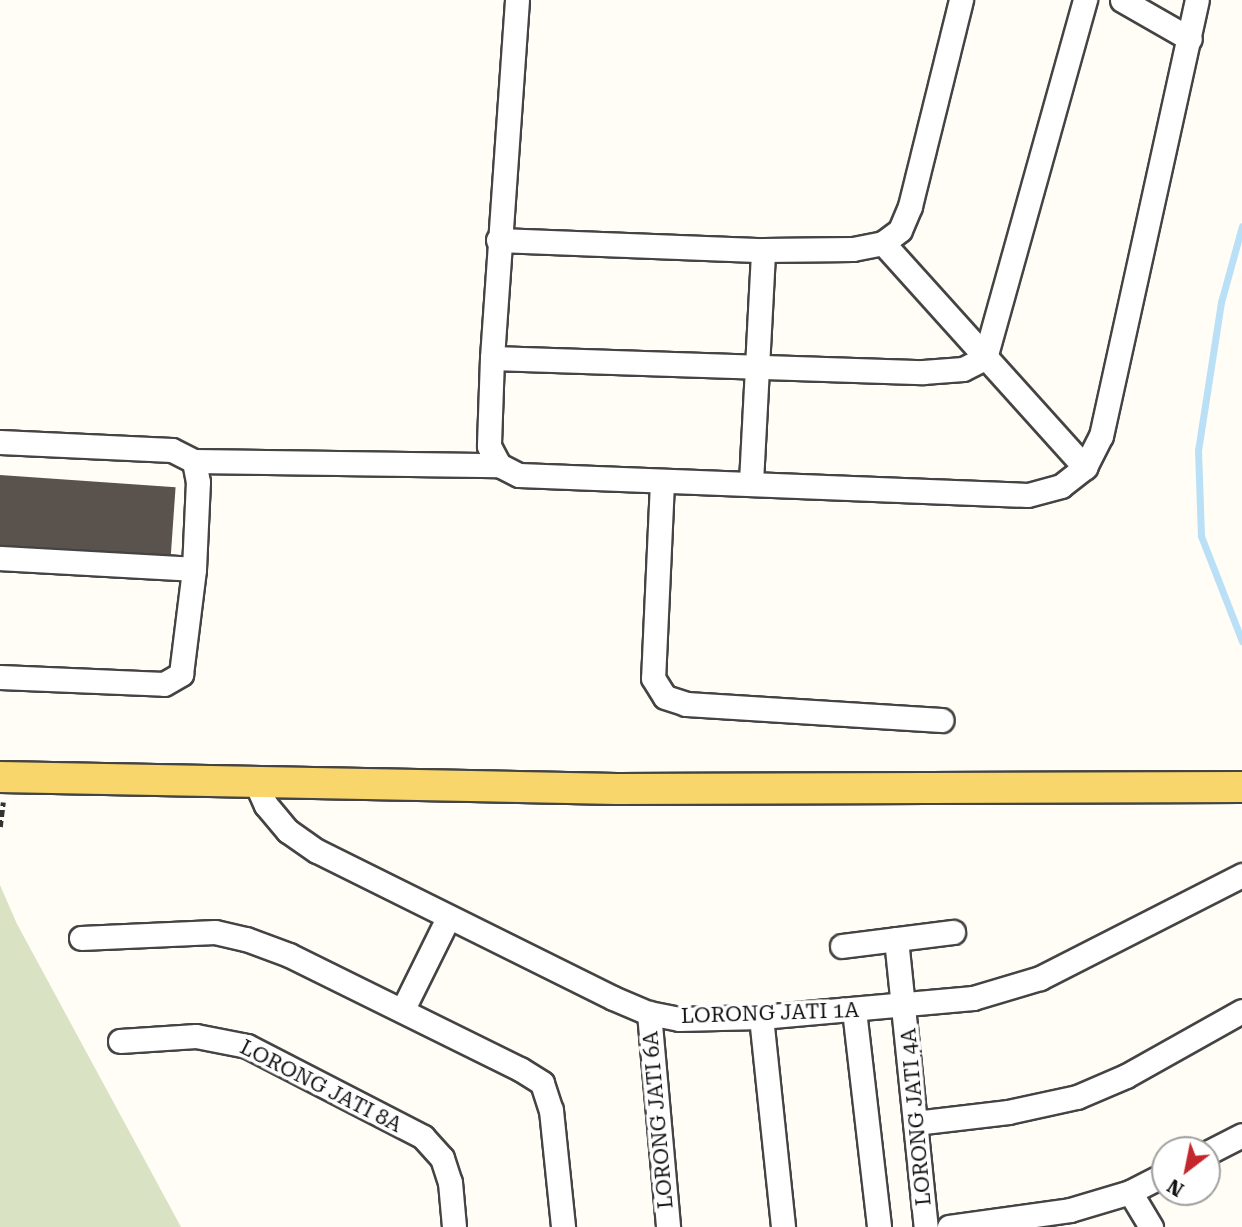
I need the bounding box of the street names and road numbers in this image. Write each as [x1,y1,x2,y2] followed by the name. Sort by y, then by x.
[681,997,859,1029] street label: LORONG JATI 1A
[896,1027,936,1207] street label: LORONG JATI 4A
[638,1030,678,1210] street label: LORONG JATI 6A
[236,1034,406,1138] street label: LORONG JATI 8A

